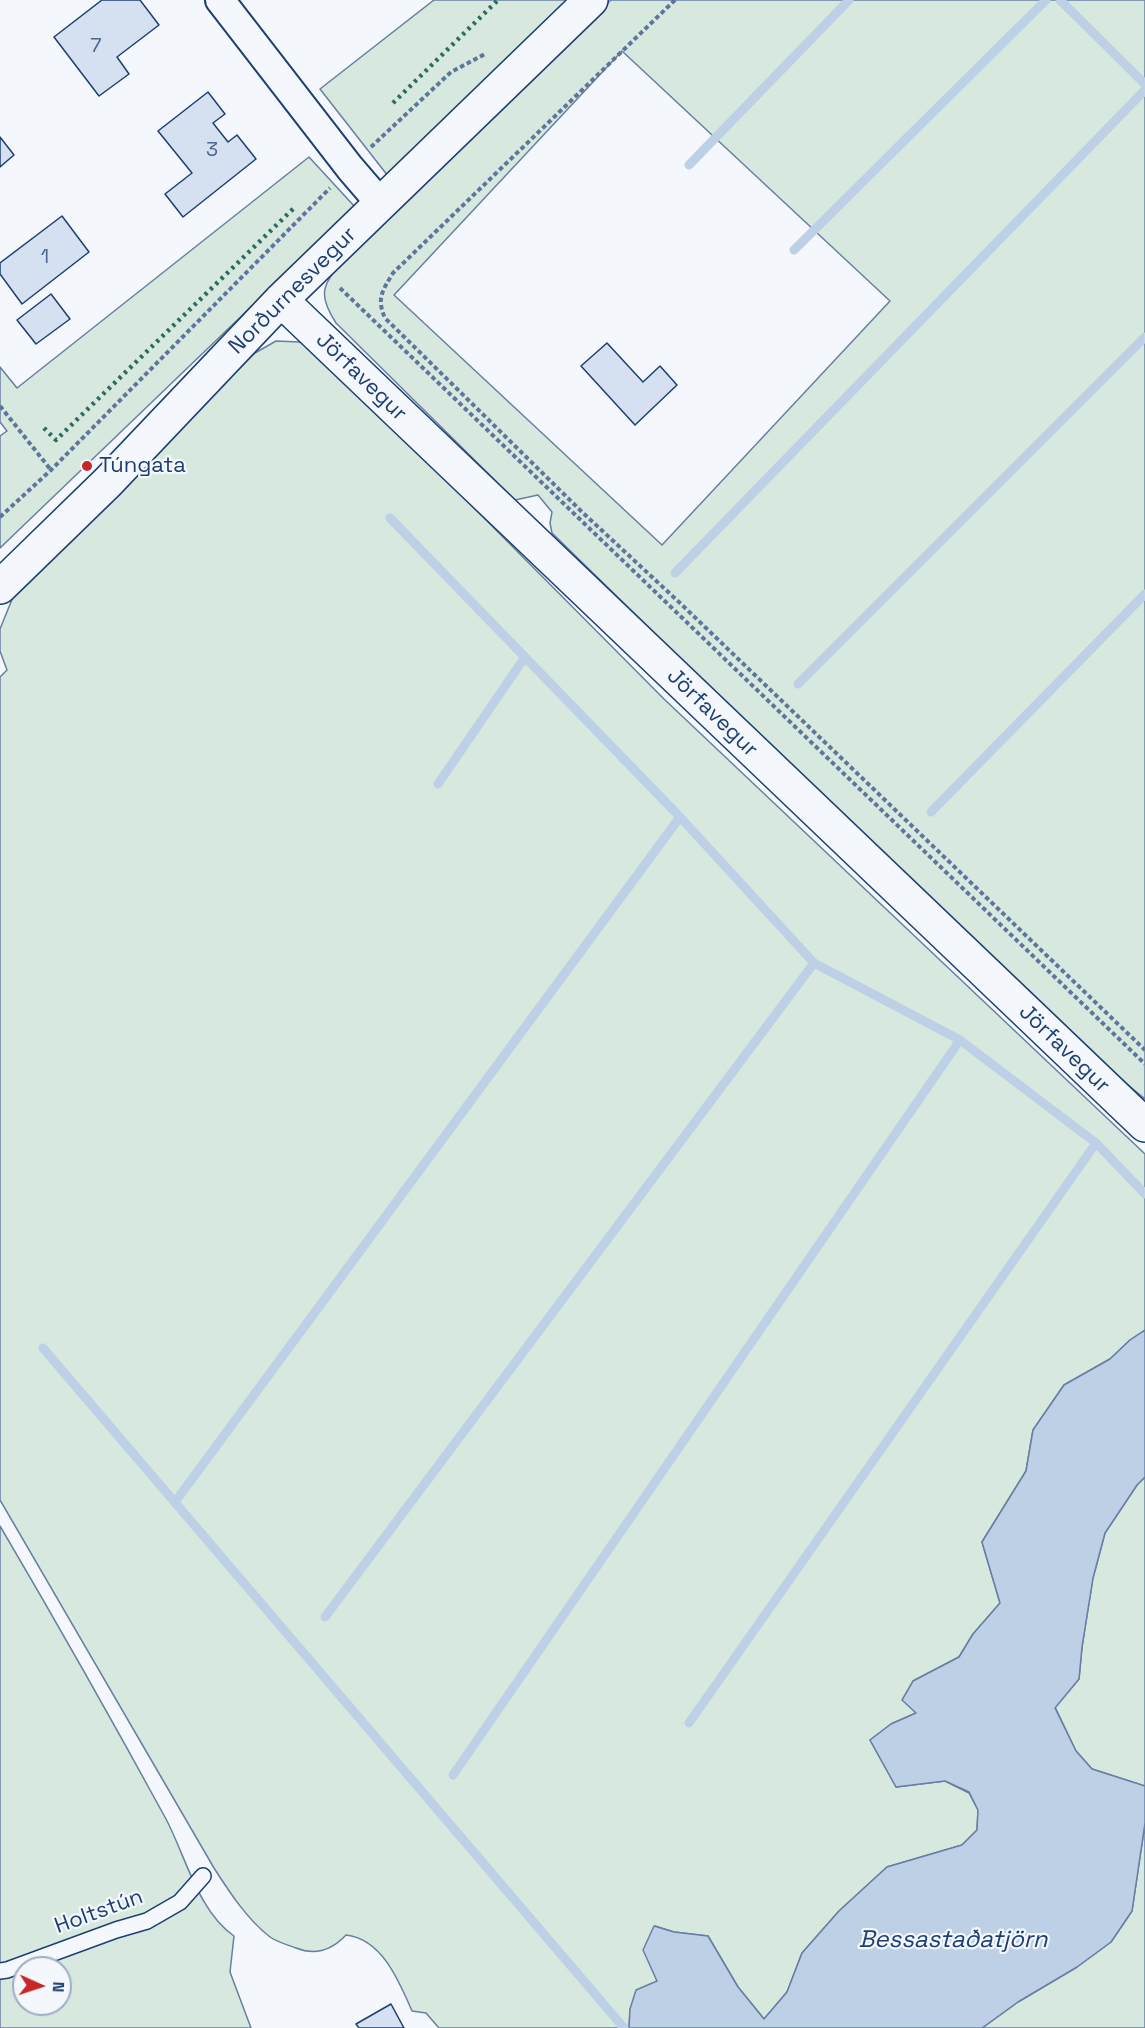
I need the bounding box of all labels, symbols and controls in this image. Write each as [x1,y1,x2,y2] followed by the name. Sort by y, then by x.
[90,35,102,59] house number: 7
[206,139,218,163] house number: 3
[224,222,362,360] street label: Norðurnesvegur
[41,246,49,270] house number: 1
[310,327,412,427] street label: Jörfavegur
[99,453,186,479] place label: Túngata
[80,459,94,473] marker: Túngata
[661,663,763,763] street label: Jörfavegur
[1013,999,1115,1099] street label: Jörfavegur
[51,1884,147,1940] street label: Holtstún
[858,1926,1048,1954] water label: Bessastaðatjörn
[12,1956,72,2016] north arrow
[48,1981,69,1993] text: N

